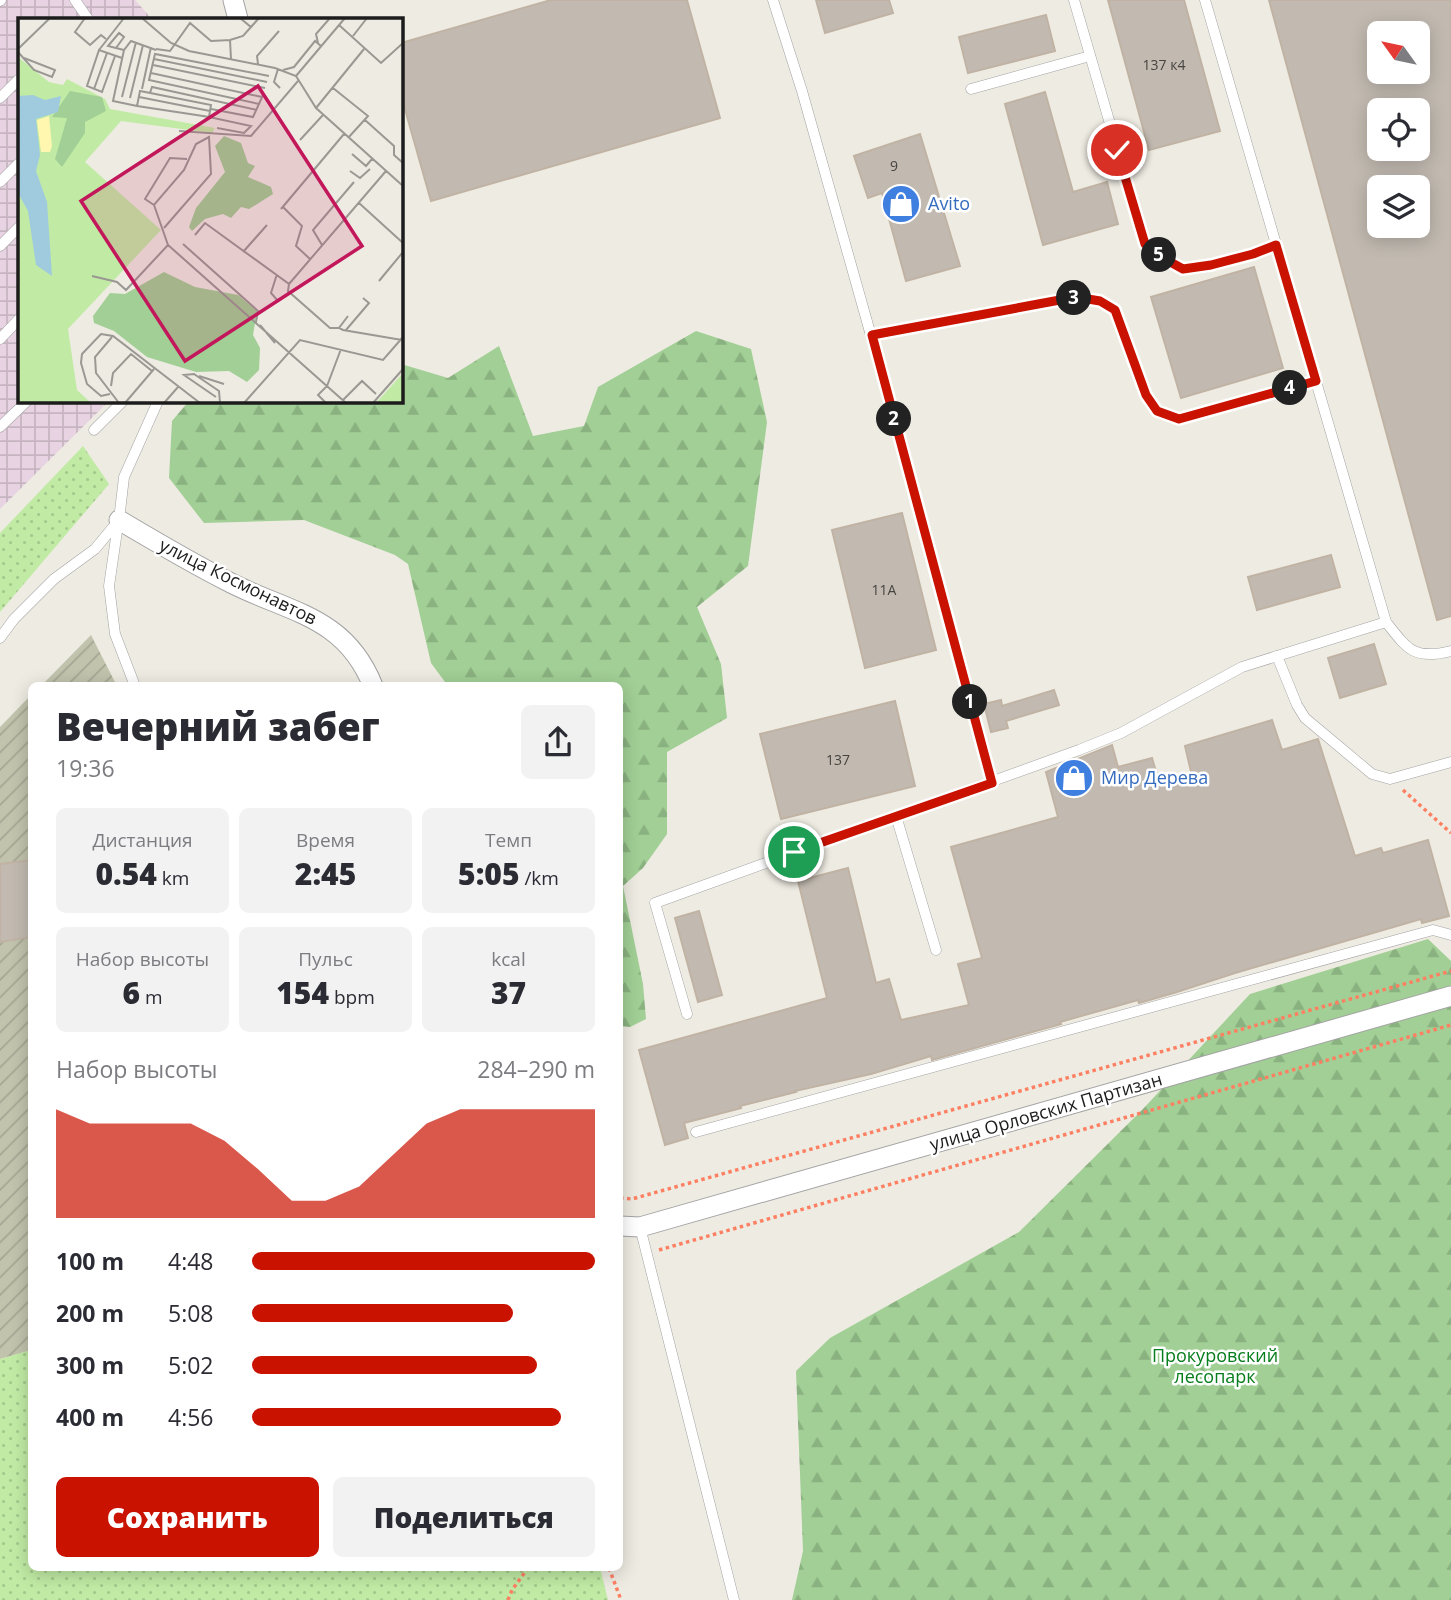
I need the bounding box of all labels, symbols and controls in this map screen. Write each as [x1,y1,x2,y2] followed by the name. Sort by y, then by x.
[18,18,402,402] inset map
[1367,21,1430,84] north arrow
[1367,21,1430,238] map controls
[1143,55,1185,74] house number: 137 к4
[1367,98,1430,161] button: locate
[1087,120,1147,180] pin
[1098,131,1136,169] icon: check
[890,156,898,175] house number: 9
[1367,175,1430,238] button: layers
[880,183,922,225] shop icon: Avito
[928,191,970,215] place label: Avito
[1142,238,1176,272] pin: 5
[1153,241,1164,267] text: 5
[1056,280,1092,316] pin: 3
[1068,284,1079,310] text: 3
[1272,370,1308,406] pin: 4
[1284,374,1295,400] text: 4
[876,402,912,436] pin: 2
[888,405,899,431] text: 2
[156,532,321,630] street label: улица Космонавтов
[872,580,897,599] house number: 11А
[953,684,988,720] pin: 1
[964,688,975,714] text: 1
[56,700,380,752] text: Вечерний забег
[521,705,595,779] button: share
[826,750,850,769] house number: 137
[56,752,115,784] text: 19:36
[1053,757,1095,799] shop icon: Мир Дерева
[1101,765,1208,789] place label: Мир Дерева
[764,822,824,882] pin
[92,827,193,853] text: Дистанция
[296,827,355,853] text: Время
[485,827,532,853] text: Темп
[775,833,813,871] icon: arrive
[96,853,157,894] text: 0.54
[295,853,356,894] text: 2:45
[458,853,519,894] text: 5:05
[157,865,189,891] text: km
[519,865,559,891] text: /km
[76,946,209,972] text: Набор высоты
[298,946,353,972] text: Пульс
[491,946,526,972] text: kcal
[122,972,140,1013] text: 6
[276,972,329,1013] text: 154
[491,972,526,1013] text: 37
[140,984,163,1010] text: m
[329,984,375,1010] text: bpm
[56,1053,218,1085] text: Набор высоты
[477,1053,595,1085] text: 284–290 m
[927,1066,1165,1156] street label: улица Орловских Партизан
[56,1245,124,1277] text: 100 m
[168,1245,214,1277] text: 4:48
[56,1297,124,1329] text: 200 m
[168,1297,214,1329] text: 5:08
[1152,1343,1278,1388] park label: Прокуровский лесопарк
[56,1349,124,1381] text: 300 m
[168,1349,214,1381] text: 5:02
[56,1401,124,1433] text: 400 m
[168,1401,214,1433] text: 4:56
[56,1477,319,1557] button: Сохранить
[333,1477,595,1557] button: Поделиться

